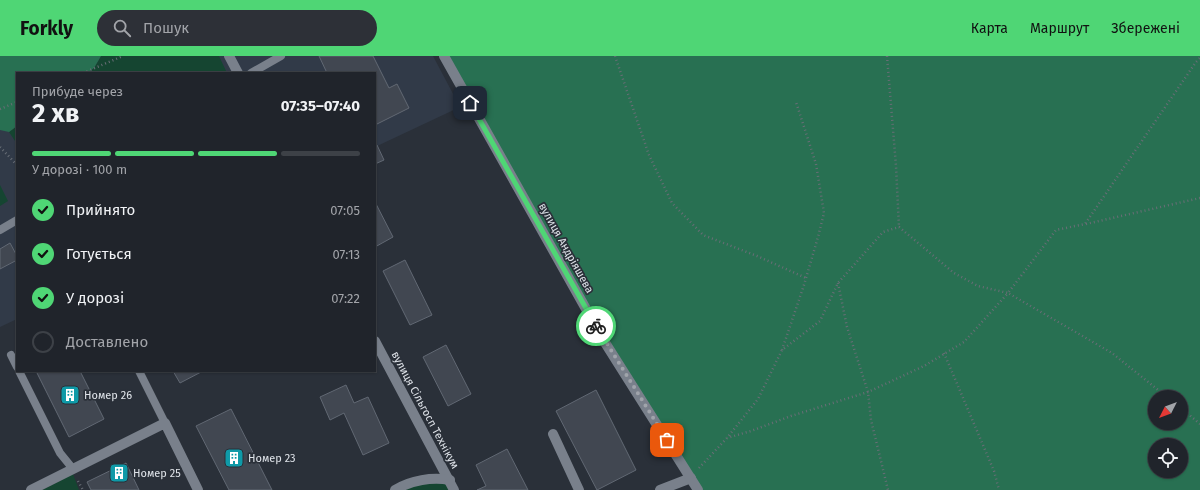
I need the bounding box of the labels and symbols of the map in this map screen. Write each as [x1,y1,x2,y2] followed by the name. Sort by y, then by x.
[453,86,487,120] pin
[536,201,596,295] street label: вулиця Андріяшева
[576,306,616,346] courier
[389,349,461,471] street label: вулиця Сільгосп Технікум
[59,384,81,406] building icon: Номер 26
[84,389,132,402] place label: Номер 26
[1148,390,1188,430] north arrow
[650,423,684,457] pin
[223,447,245,469] building icon: Номер 23
[248,452,296,465] place label: Номер 23
[108,462,130,484] building icon: Номер 25
[133,467,181,480] place label: Номер 25

